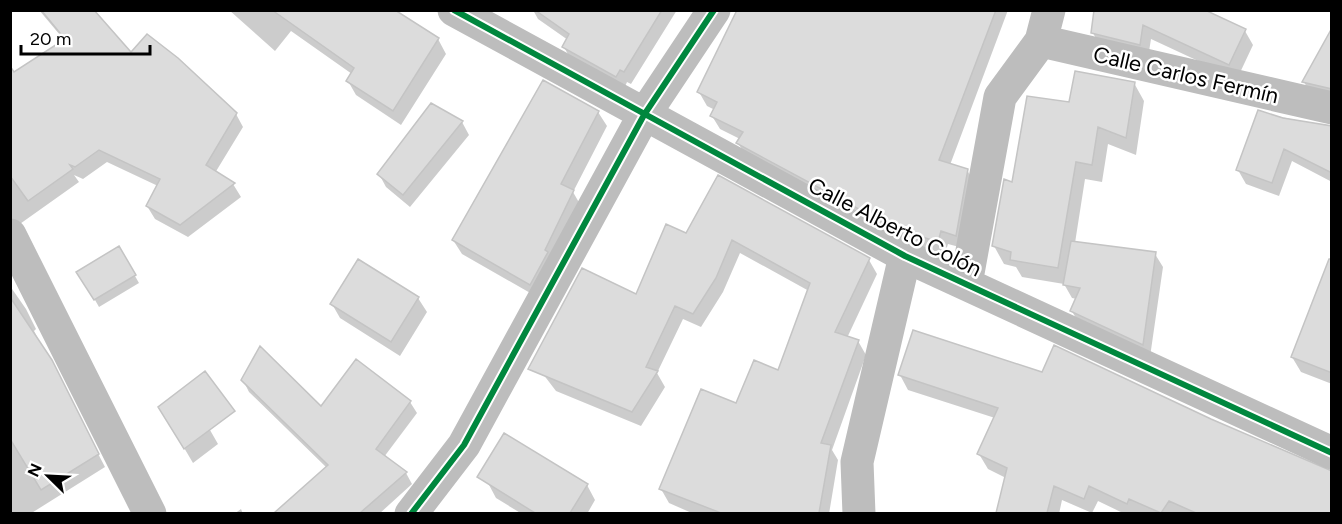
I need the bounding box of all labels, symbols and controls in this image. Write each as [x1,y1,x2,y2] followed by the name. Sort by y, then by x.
[21,18,150,56] scale bar
[30,28,71,50] text: 20 m
[1091,41,1281,109] street label: Calle Carlos Fermín
[804,172,986,282] street label: Calle Alberto Colón
[18,446,78,506] north arrow
[24,461,46,480] text: N

